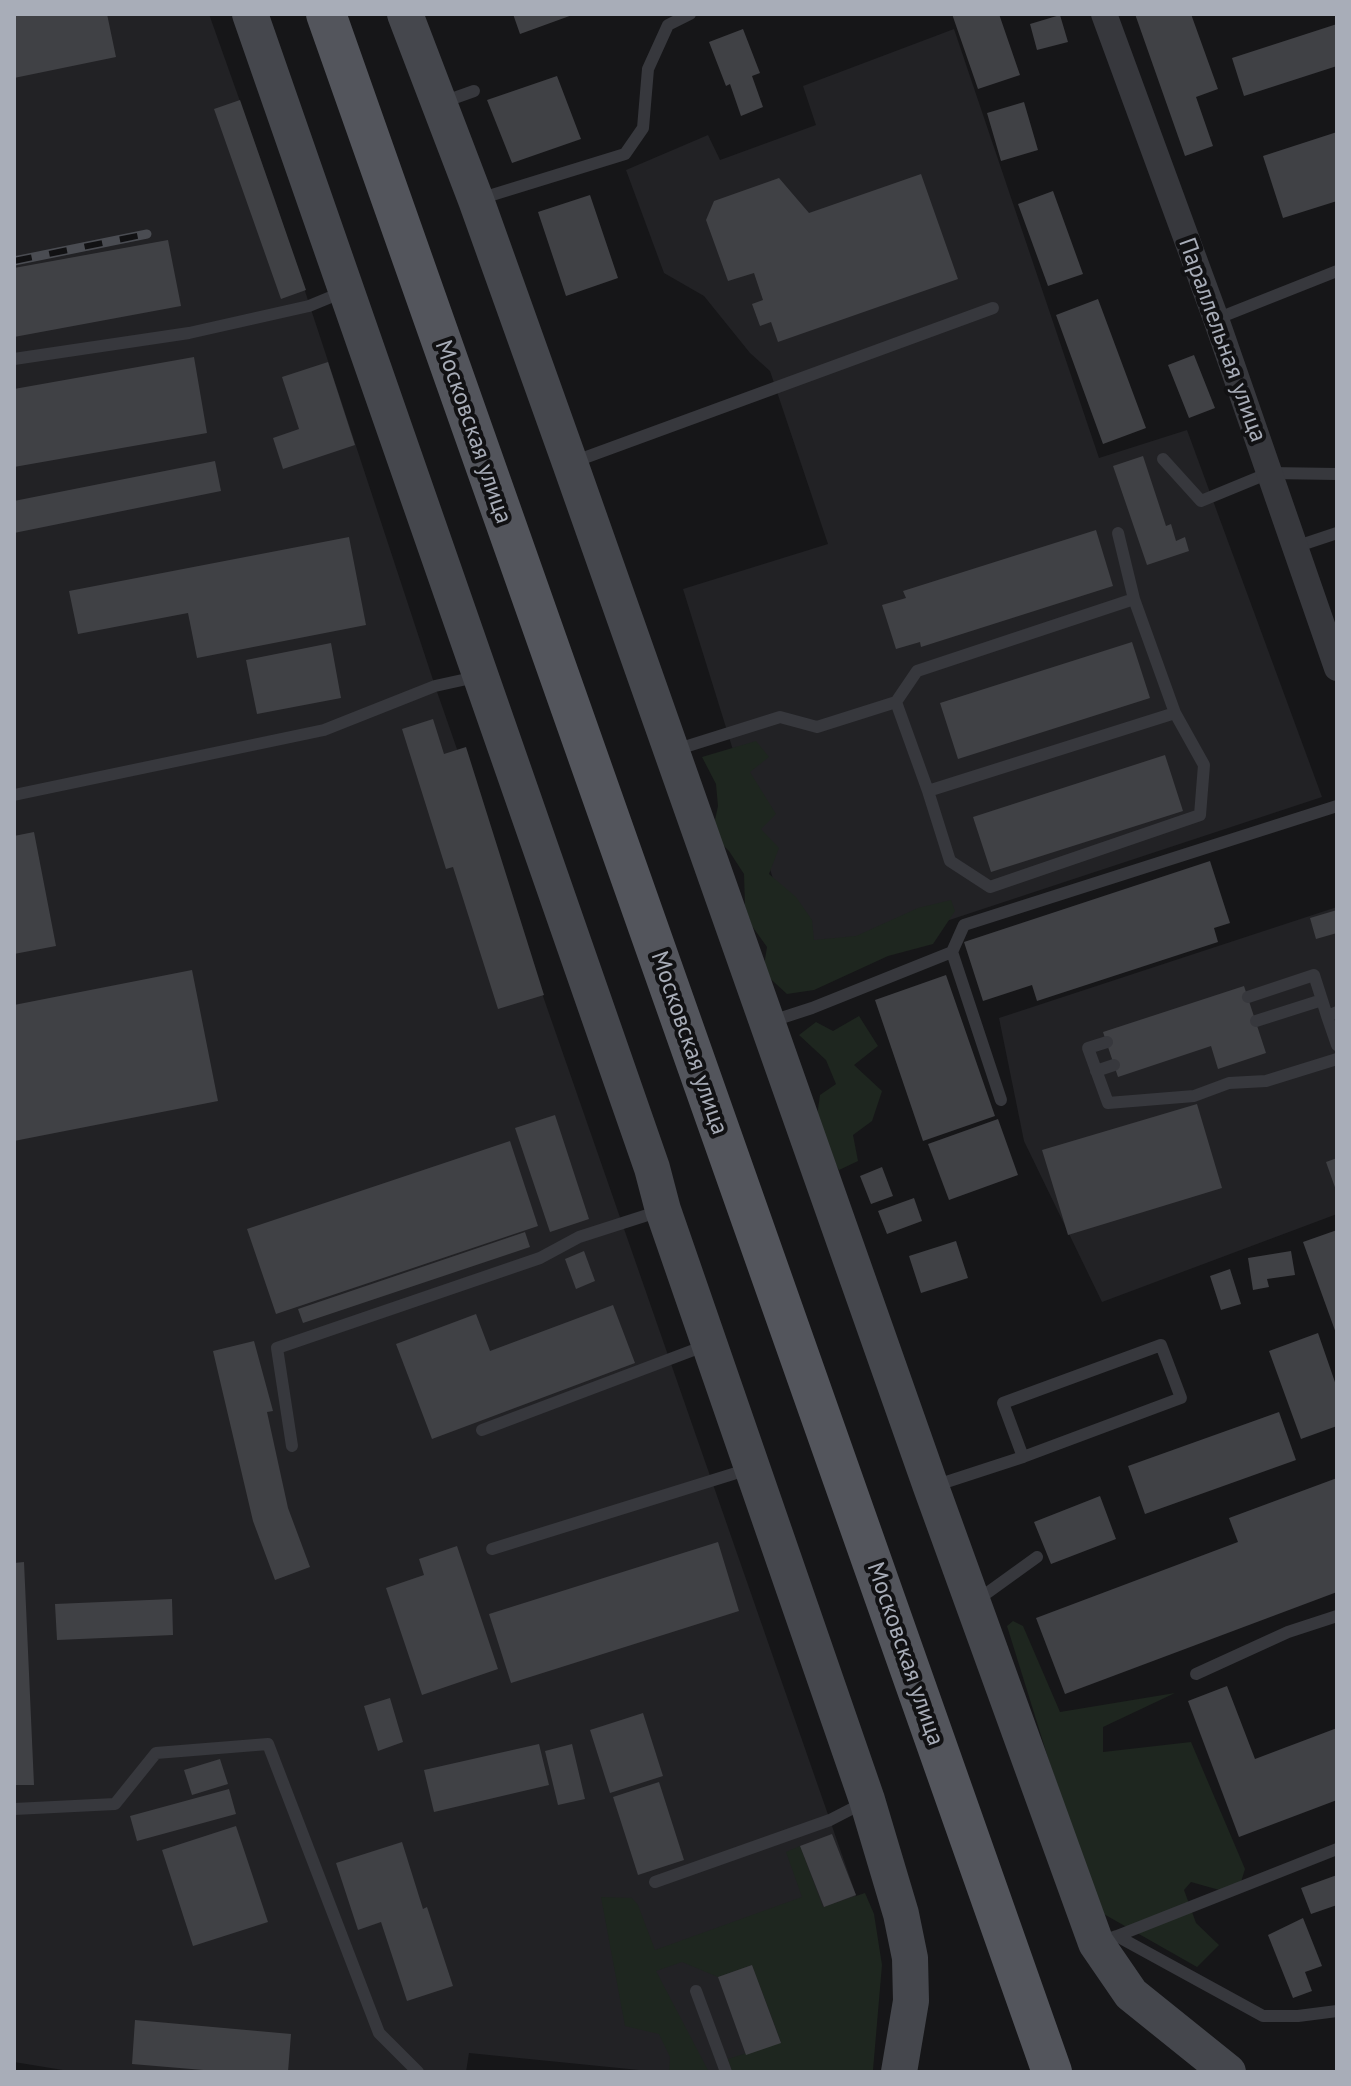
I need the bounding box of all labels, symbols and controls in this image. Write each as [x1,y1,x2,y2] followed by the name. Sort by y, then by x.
[1172,234,1272,446] street label: Параллельная улица
[428,337,518,527] street label: Московская улица
[644,948,734,1138] street label: Московская улица
[860,1559,950,1749] street label: Московская улица

